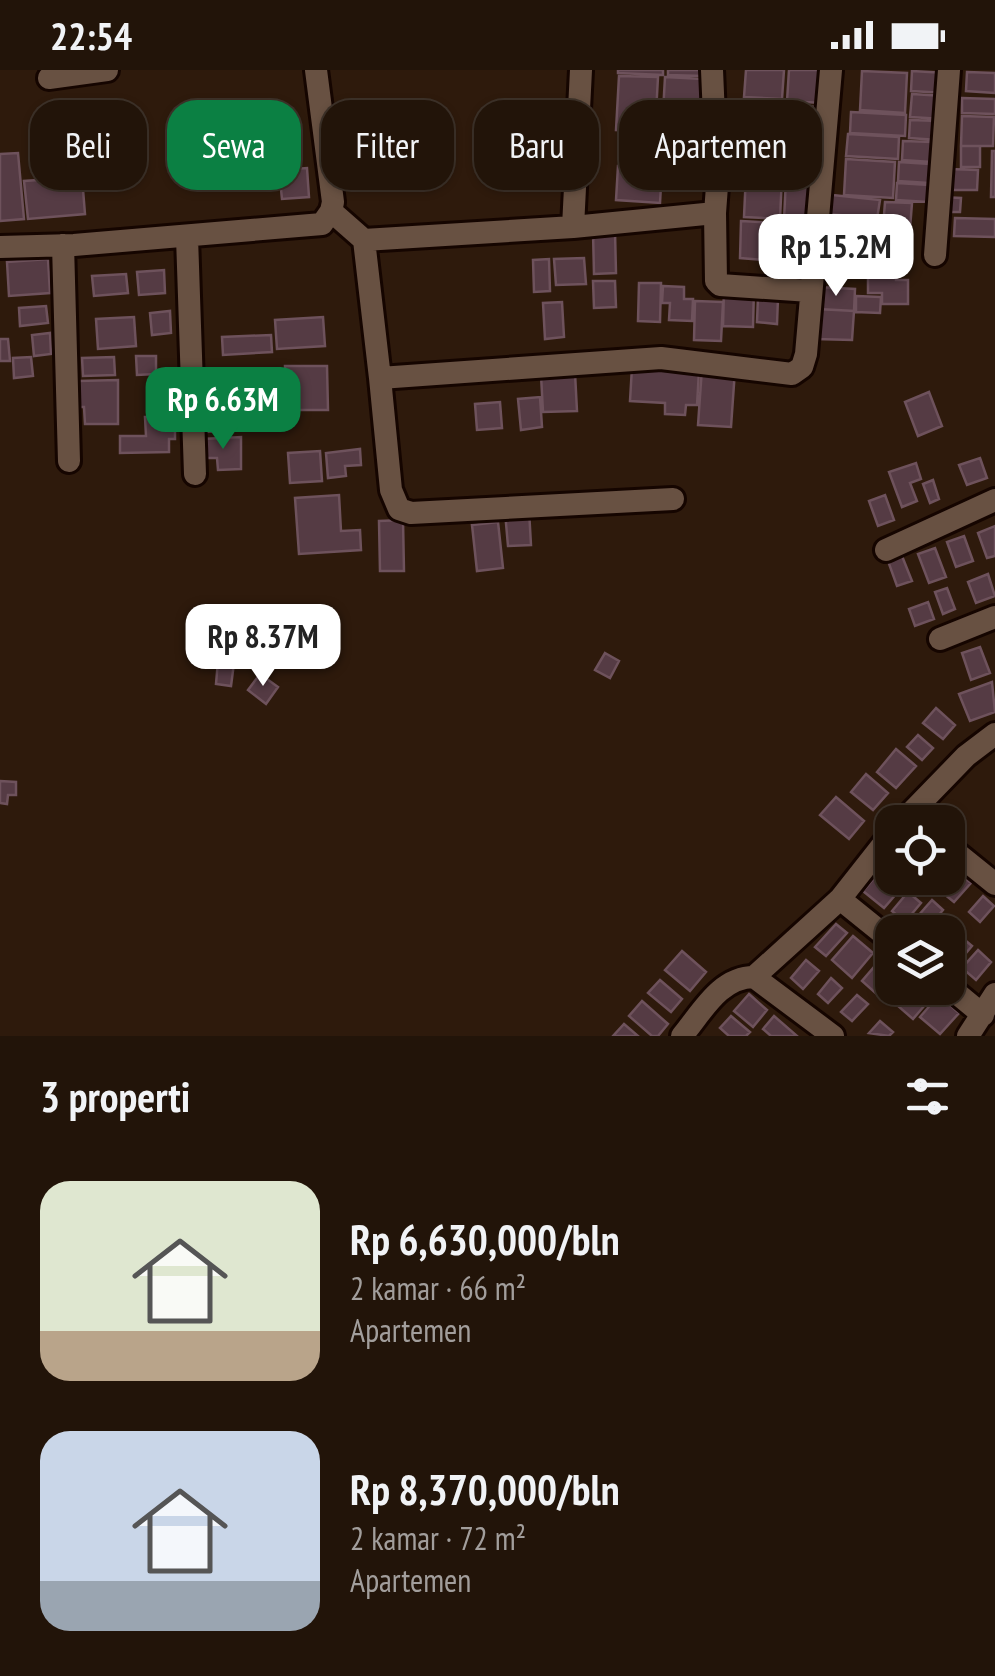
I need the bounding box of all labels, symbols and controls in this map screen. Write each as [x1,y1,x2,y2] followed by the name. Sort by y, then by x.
[50,11,132,60] text: 22:54
[30,100,147,190] chip: Beli
[167,100,301,190] chip: Sewa
[321,100,454,190] chip: Filter
[474,100,599,190] chip: Baru
[619,100,822,190] chip: Apartemen
[733,214,939,299] pin: Rp 15.2M
[781,225,891,267] text: Rp 15.2M
[120,367,326,452] pin: Rp 6.63M
[168,378,278,420] text: Rp 6.63M
[160,604,366,689] pin: Rp 8.37M
[208,615,318,657] text: Rp 8.37M
[875,805,965,1005] map controls
[875,805,965,895] button: locate
[875,915,965,1005] button: layers
[40,1069,190,1124] text: 3 properti
[900,1069,955,1124] icon: filters
[350,1212,620,1267] text: Rp 6,630,000/bln
[120,1221,240,1341] icon: home
[350,1267,526,1309] text: 2 kamar · 66 m²
[350,1309,471,1351] text: Apartemen
[350,1462,620,1517] text: Rp 8,370,000/bln
[120,1471,240,1591] icon: home
[350,1517,526,1559] text: 2 kamar · 72 m²
[350,1559,471,1601] text: Apartemen

